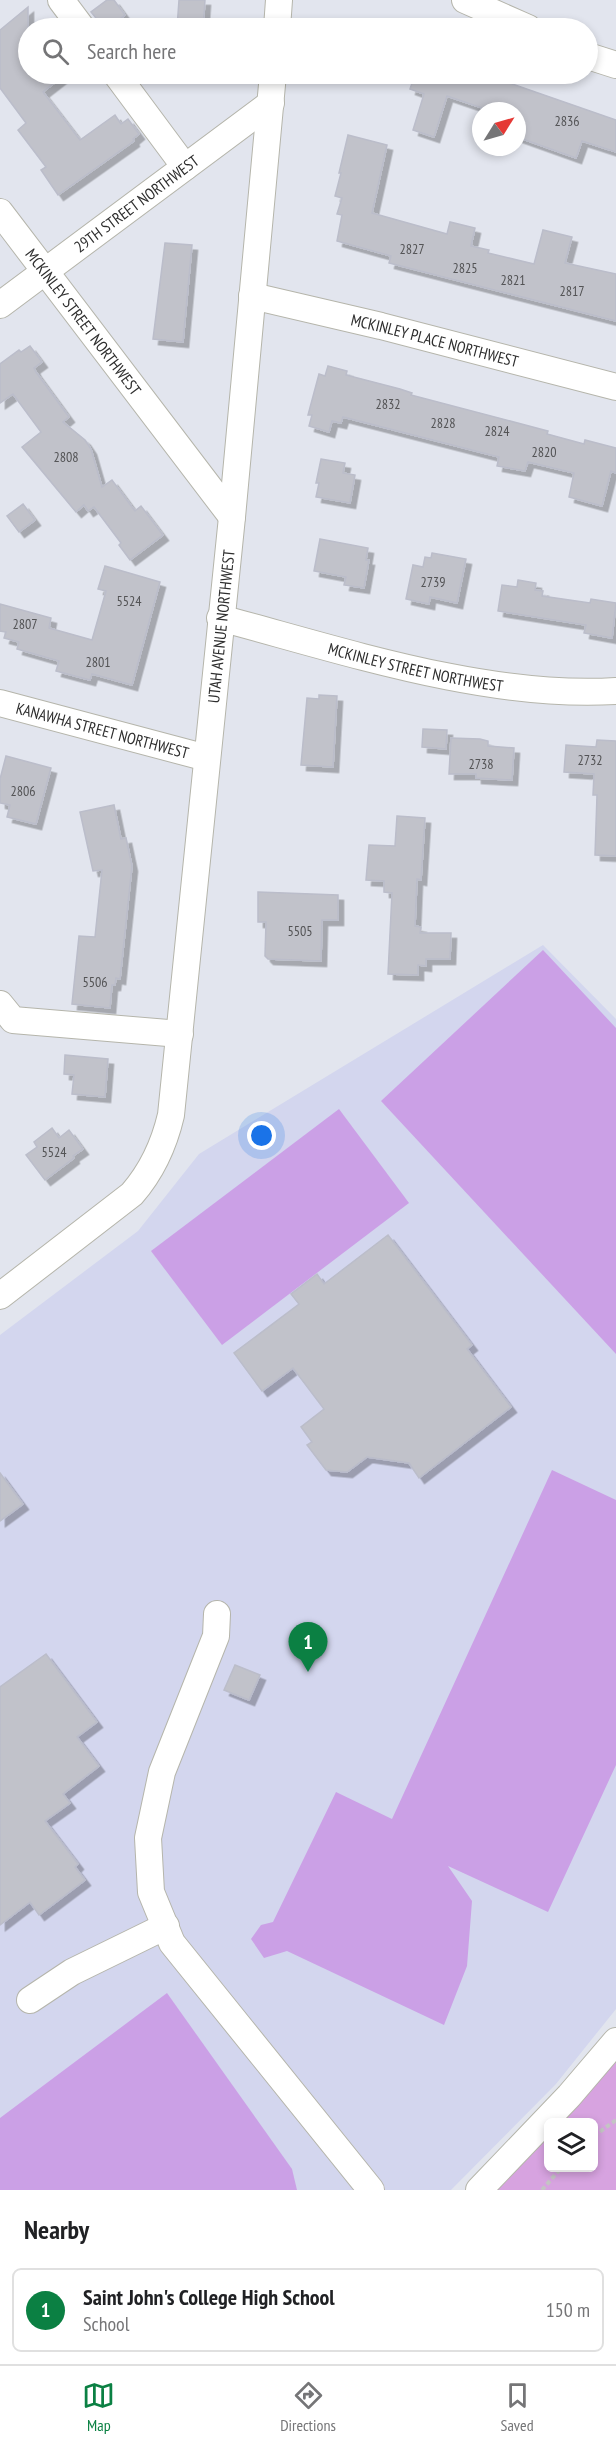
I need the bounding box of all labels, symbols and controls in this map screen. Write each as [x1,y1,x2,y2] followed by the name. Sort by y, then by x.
[18,18,598,84] search box
[39,35,72,68] icon: search
[87,37,176,65] text: Search here
[472,102,526,156] north arrow
[554,112,580,130] house number: 2836
[70,150,203,256] street label: 29TH STREET NORTHWEST
[399,240,425,258] house number: 2827
[21,245,146,399] street label: MCKINLEY STREET NORTHWEST
[452,259,478,277] house number: 2825
[500,271,526,289] house number: 2821
[559,282,585,300] house number: 2817
[349,309,521,371] street label: MCKINLEY PLACE NORTHWEST
[375,395,401,413] house number: 2832
[430,414,456,432] house number: 2828
[484,422,510,440] house number: 2824
[531,443,557,461] house number: 2820
[53,448,79,466] house number: 2808
[203,549,239,704] street label: UTAH AVENUE NORTHWEST
[420,573,446,591] house number: 2739
[116,592,142,610] house number: 5524
[12,615,38,633] house number: 2807
[326,638,505,696] street label: MCKINLEY STREET NORTHWEST
[85,653,111,671] house number: 2801
[14,698,191,763] street label: KANAWHA STREET NORTHWEST
[577,751,603,769] house number: 2732
[468,755,494,773] house number: 2738
[10,782,36,800] house number: 2806
[287,922,313,940] house number: 5505
[82,973,108,991] house number: 5506
[247,1121,276,1150] your location
[41,1143,67,1161] house number: 5524
[288,1622,328,1672] pin: 1
[544,2118,598,2172] map controls
[544,2118,598,2172] button: layers
[24,2213,89,2246] text: Nearby
[83,2283,335,2311] text: Saint John's College High School
[41,2297,50,2323] text: 1
[546,2297,590,2323] text: 150 m
[83,2311,129,2337] text: School
[82,2379,115,2435] tab: Map
[280,2379,336,2435] tab: Directions
[501,2379,534,2435] tab: Saved

